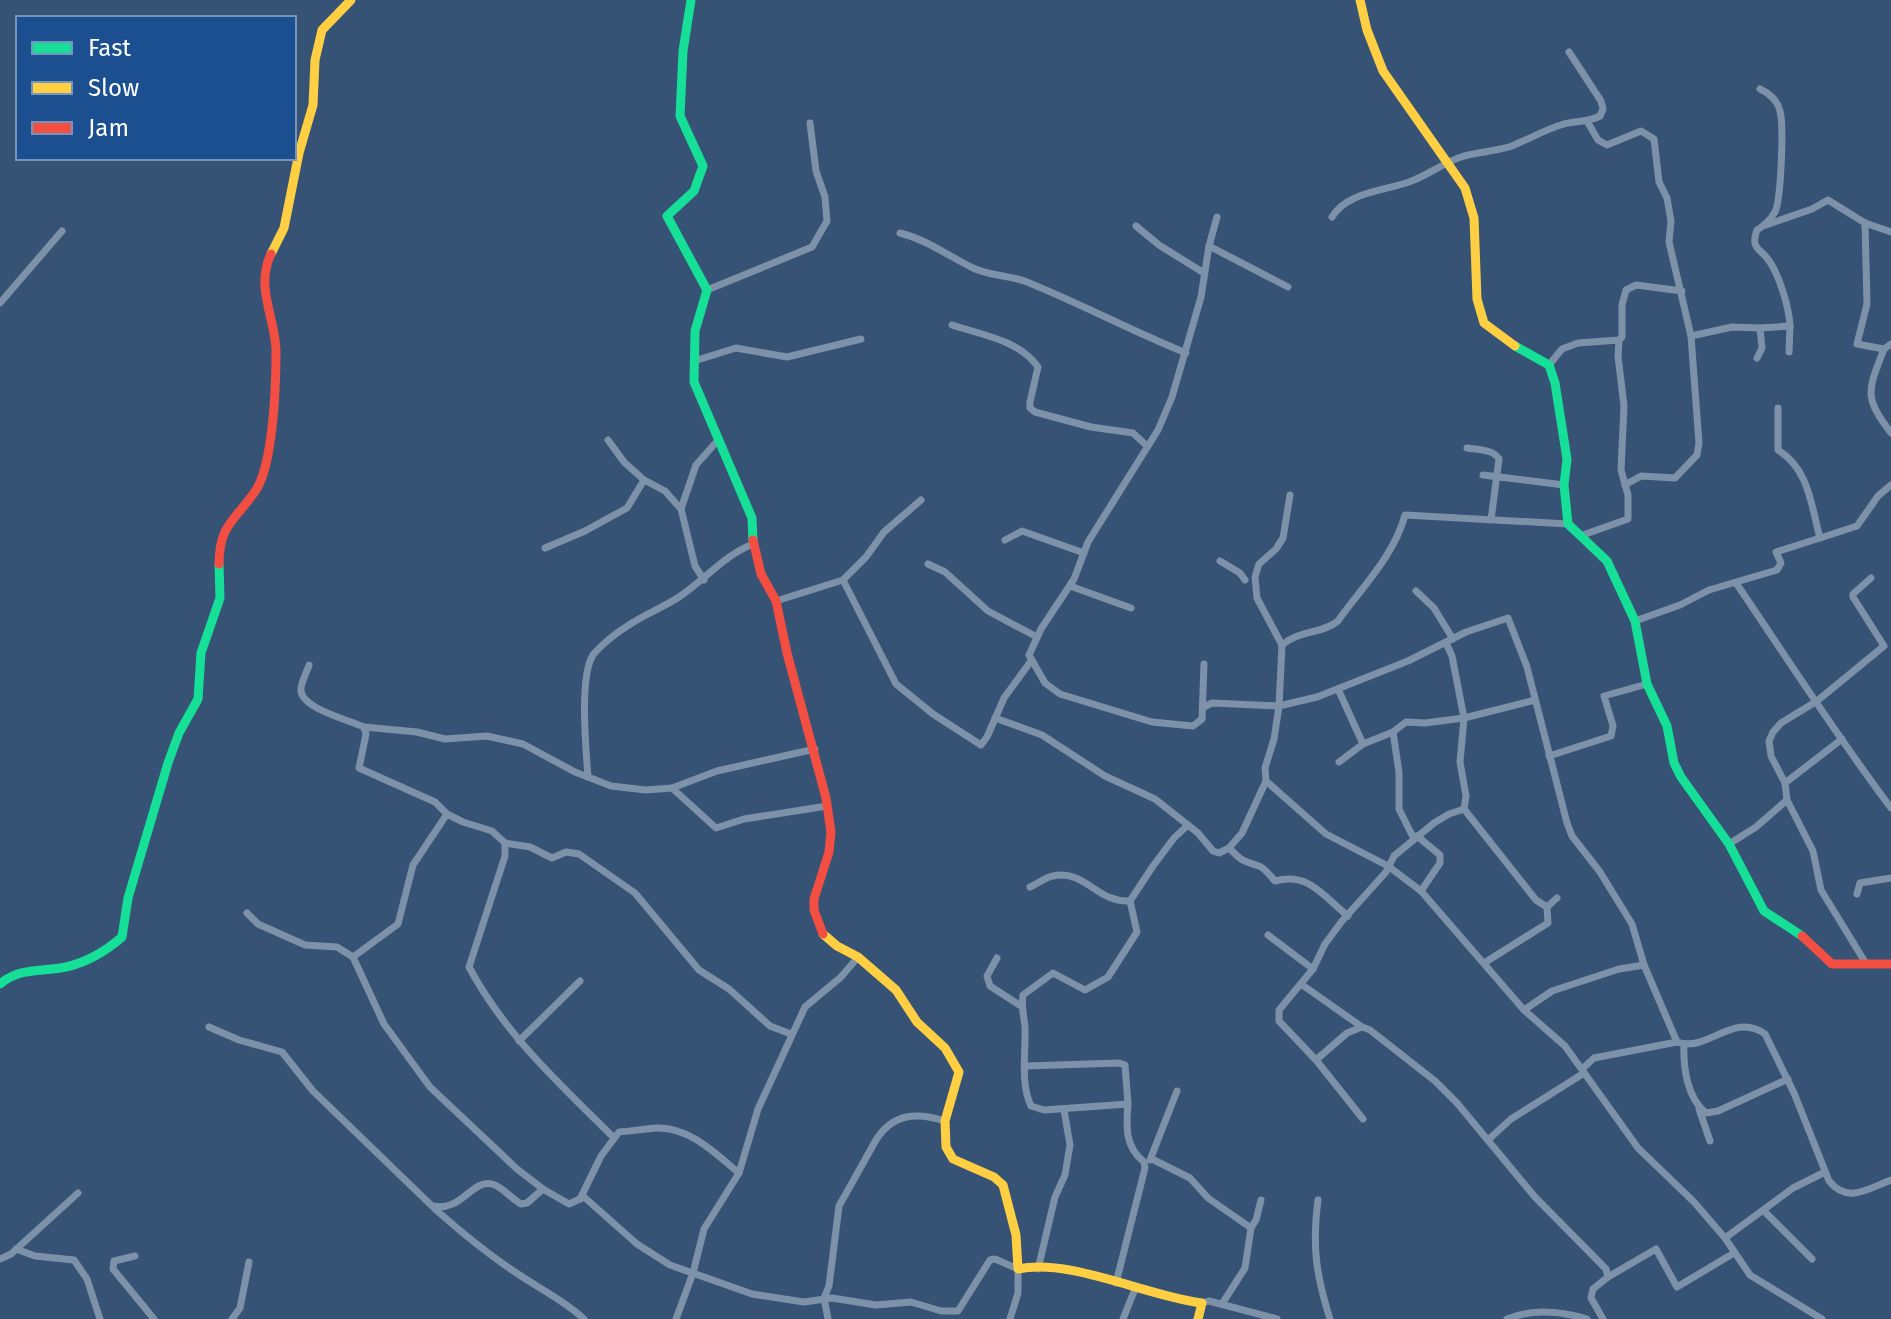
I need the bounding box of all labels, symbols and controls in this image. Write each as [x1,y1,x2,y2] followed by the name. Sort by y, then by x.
[16,16,296,160] legend
[88,34,131,62] text: Fast
[88,74,139,102] text: Slow
[88,114,129,142] text: Jam

